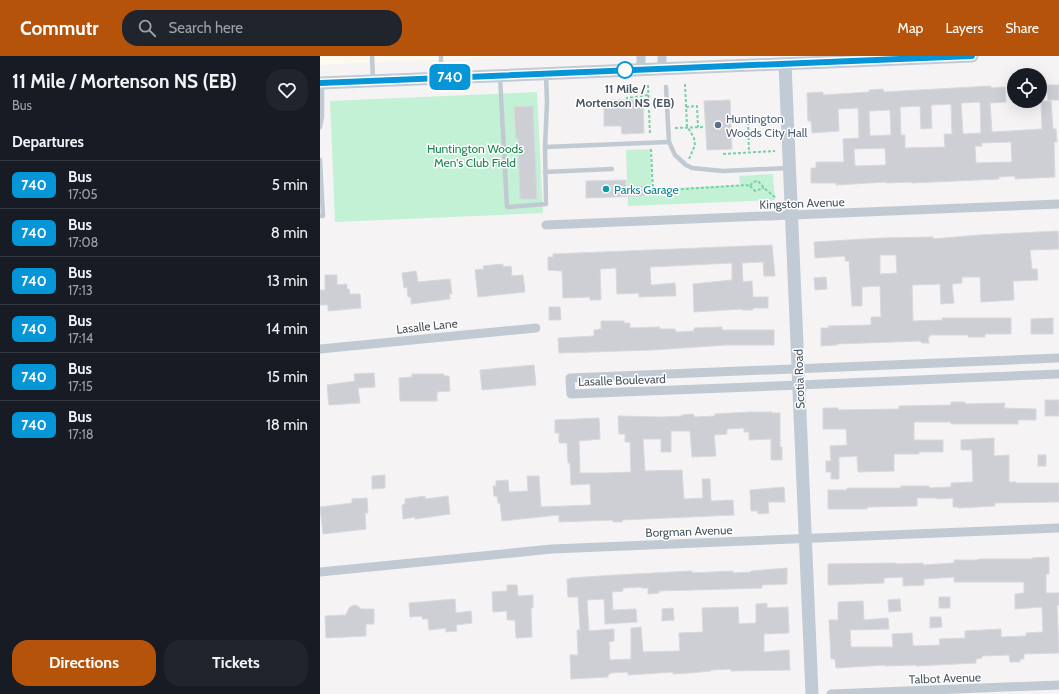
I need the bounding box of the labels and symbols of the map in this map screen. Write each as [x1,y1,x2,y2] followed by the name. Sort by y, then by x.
[616,61,634,79] marker: 11 Mile / Mortenson NS (EB)
[427,64,473,90] line badge: 740
[576,81,674,110] place label: 11 Mile / Mortenson NS (EB)
[726,111,807,140] place label: Huntington Woods City Hall
[713,120,723,130] marker: Huntington Woods City Hall
[427,141,523,170] park label: Huntington Woods Men's Club Field
[614,182,679,197] place label: Parks Garage
[601,184,611,194] marker: Parks Garage
[759,194,845,212] street label: Kingston Avenue
[396,315,458,337] street label: Lasalle Lane
[790,349,808,409] street label: Scotia Road
[578,371,666,389] street label: Lasalle Boulevard
[645,522,733,540] street label: Borgman Avenue
[909,669,981,687] street label: Talbot Avenue

